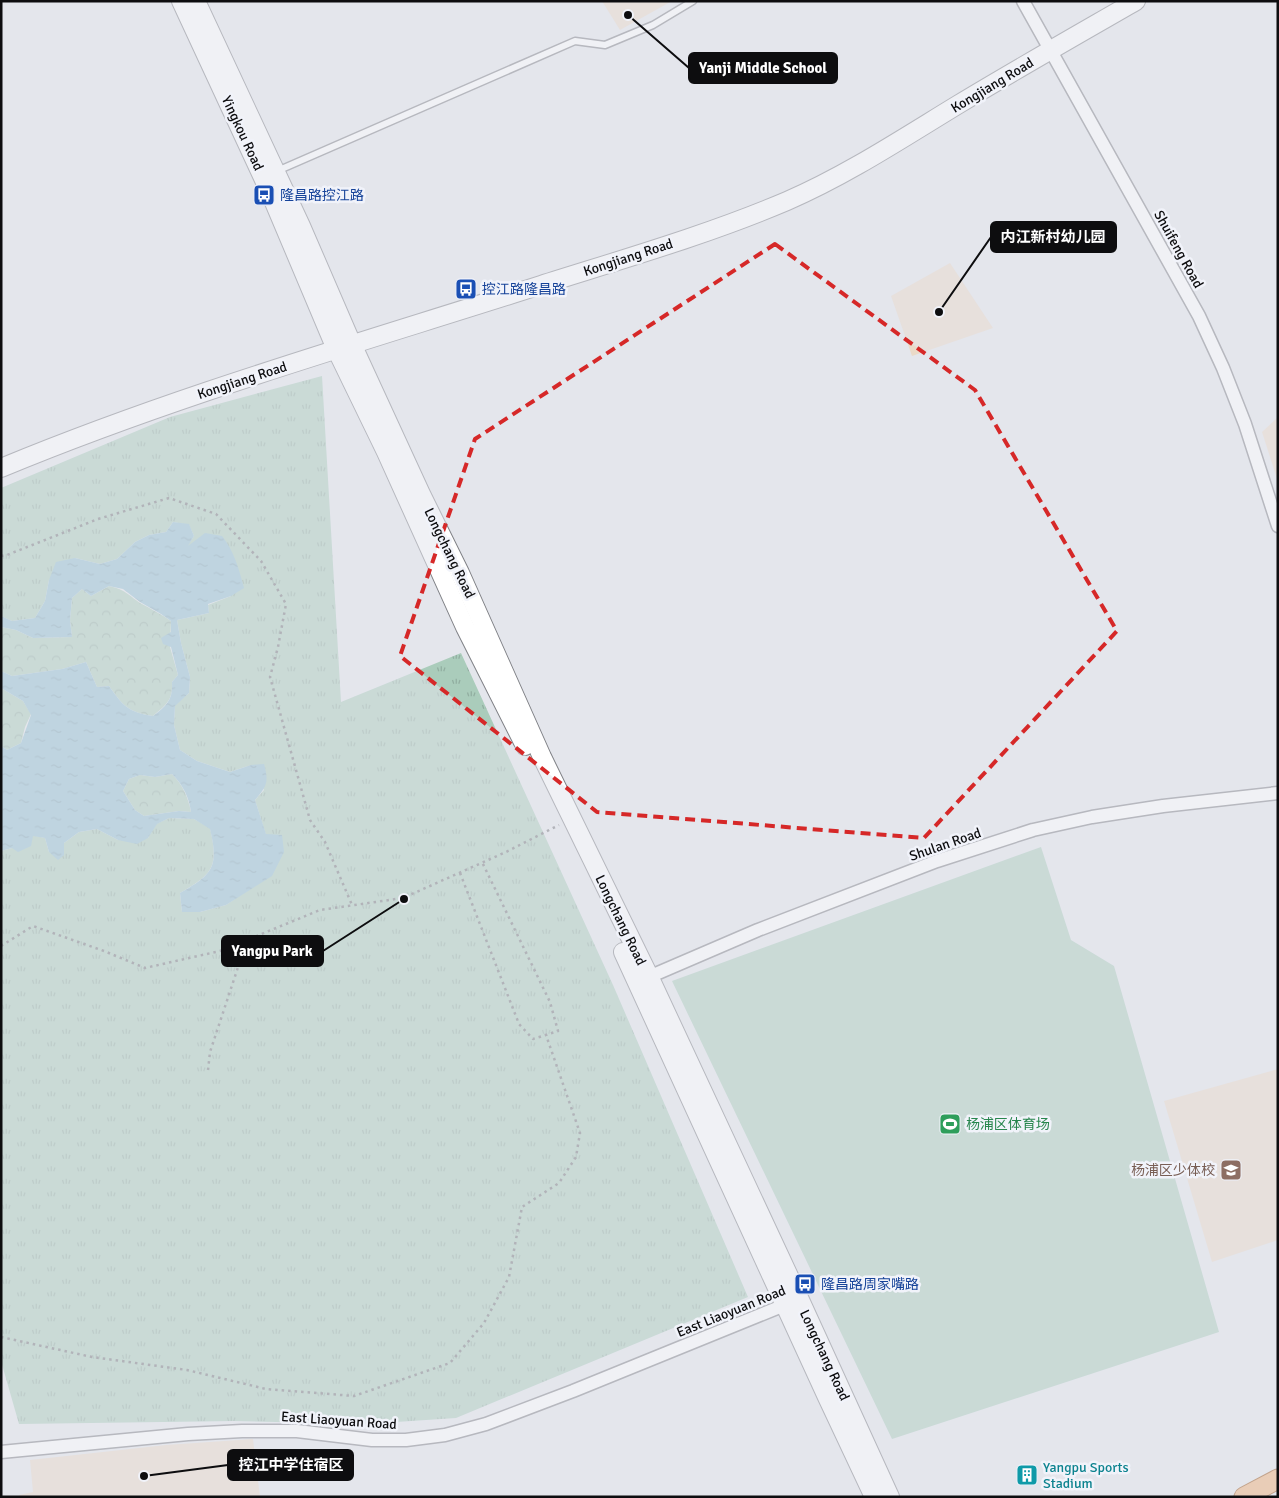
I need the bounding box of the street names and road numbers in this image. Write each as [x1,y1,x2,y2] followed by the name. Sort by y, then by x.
[948,54,1037,117] street label: Kongjiang Road
[218,93,267,173] street label: Yingkou Road
[1150,207,1207,291] street label: Shuifeng Road
[581,235,675,280] street label: Kongjiang Road
[195,358,289,403] street label: Kongjiang Road
[420,505,479,601] street label: Longchang Road
[907,824,983,865] street label: Shulan Road
[591,872,650,968] street label: Longchang Road
[674,1282,788,1341] street label: East Liaoyuan Road
[796,1307,853,1404] street label: Longchang Road
[281,1408,397,1433] street label: East Liaoyuan Road

